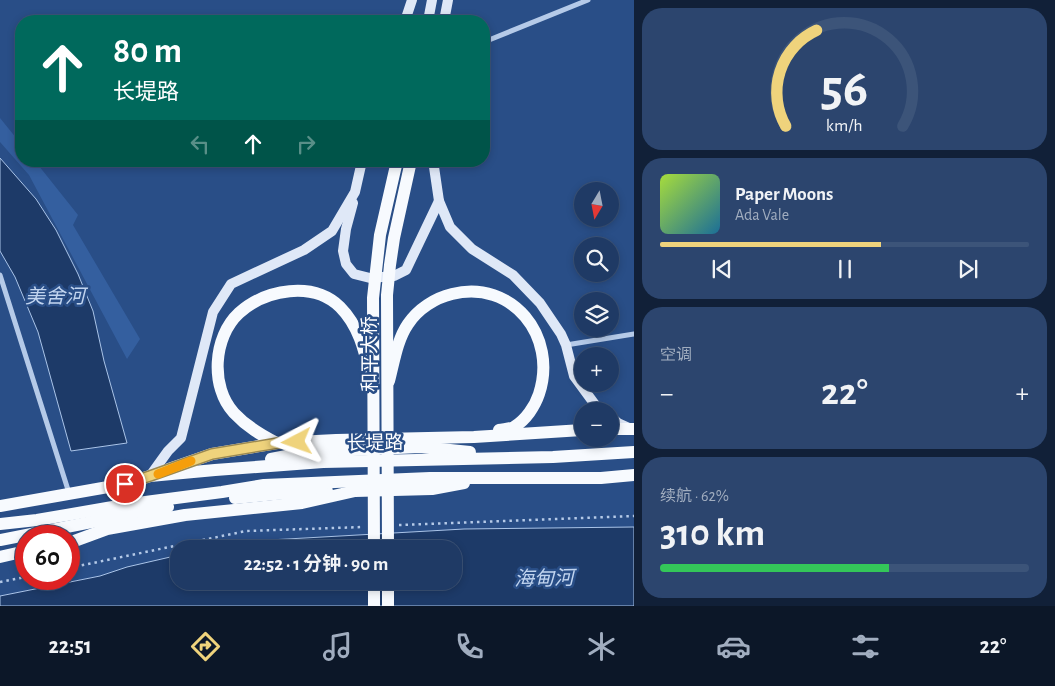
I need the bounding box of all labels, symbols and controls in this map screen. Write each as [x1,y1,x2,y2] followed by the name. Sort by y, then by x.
[113,34,182,69] text: 80 m
[30,35,95,100] icon: ahead
[821,63,868,115] text: 56
[113,81,179,103] text: 长堤路
[826,117,863,135] text: km/h
[186,130,214,158] icon: left
[239,130,267,158] icon: ahead
[292,130,320,158] icon: right
[574,182,619,228] north arrow
[574,182,619,447] map controls
[735,185,833,204] text: Paper Moons
[735,207,789,223] text: Ada Vale
[574,237,619,282] button: search
[708,255,736,283] icon: previous
[831,255,859,283] icon: pause
[954,255,982,283] icon: next
[25,286,89,307] water label: 美舍河
[574,292,619,337] button: layers
[360,316,380,392] street label: 和平大桥
[574,347,619,392] button: +
[660,347,692,363] text: 空调
[821,374,868,412] text: 22°
[660,380,673,408] text: −
[1016,380,1029,408] text: +
[574,402,619,447] button: −
[270,415,322,467] position arrow
[346,433,404,453] street label: 长堤路
[104,463,146,505] pin
[111,470,139,498] icon: arrive
[660,488,729,504] text: 续航 · 62%
[660,515,765,553] text: 310 km
[15,525,80,590] speed limit sign: 60
[244,555,388,574] text: 22:52 · 1 分钟 · 90 m
[514,567,578,590] water label: 海甸河
[188,629,223,664] icon: directions
[320,629,355,664] icon: music
[452,629,487,664] icon: phone
[584,629,619,664] icon: climate
[716,629,751,664] icon: car
[848,629,883,664] icon: filters
[48,635,92,657] text: 22:51
[979,635,1007,657] text: 22°

